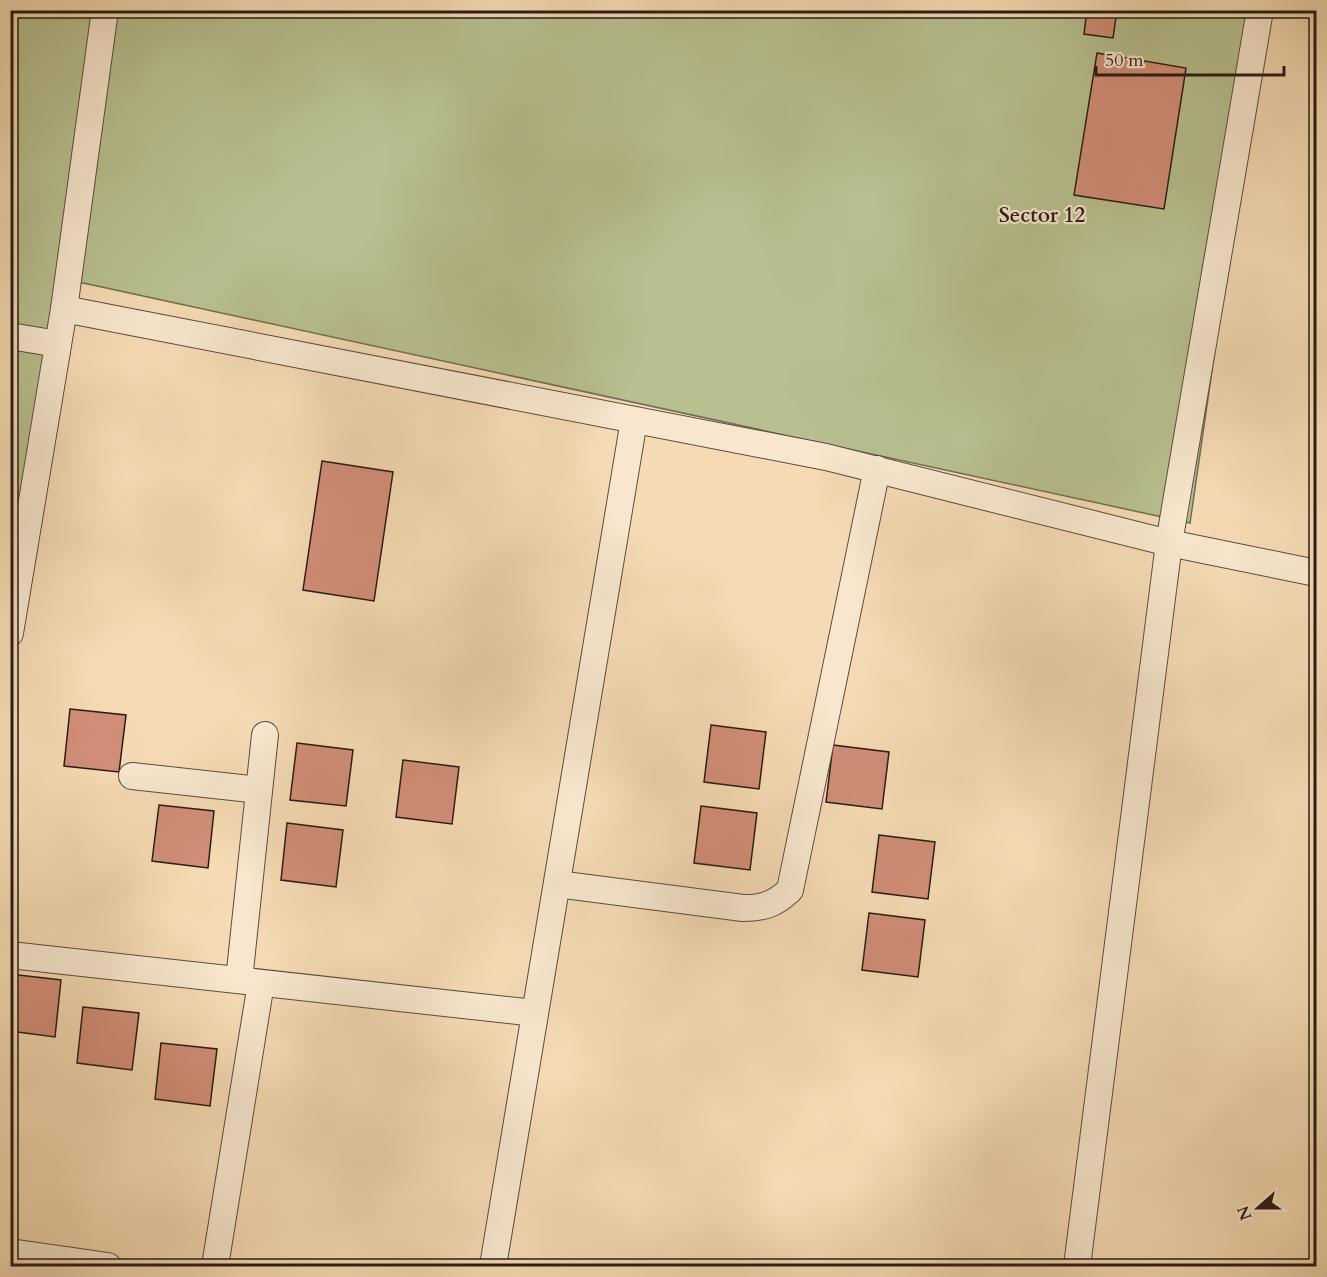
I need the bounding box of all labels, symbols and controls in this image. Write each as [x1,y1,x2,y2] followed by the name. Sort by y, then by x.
[1096,39,1284,77] scale bar
[1105,48,1144,73] text: 50 m
[999,201,1086,230] district label: Sector 12
[1228,1178,1288,1238] north arrow
[1232,1202,1258,1223] text: N

